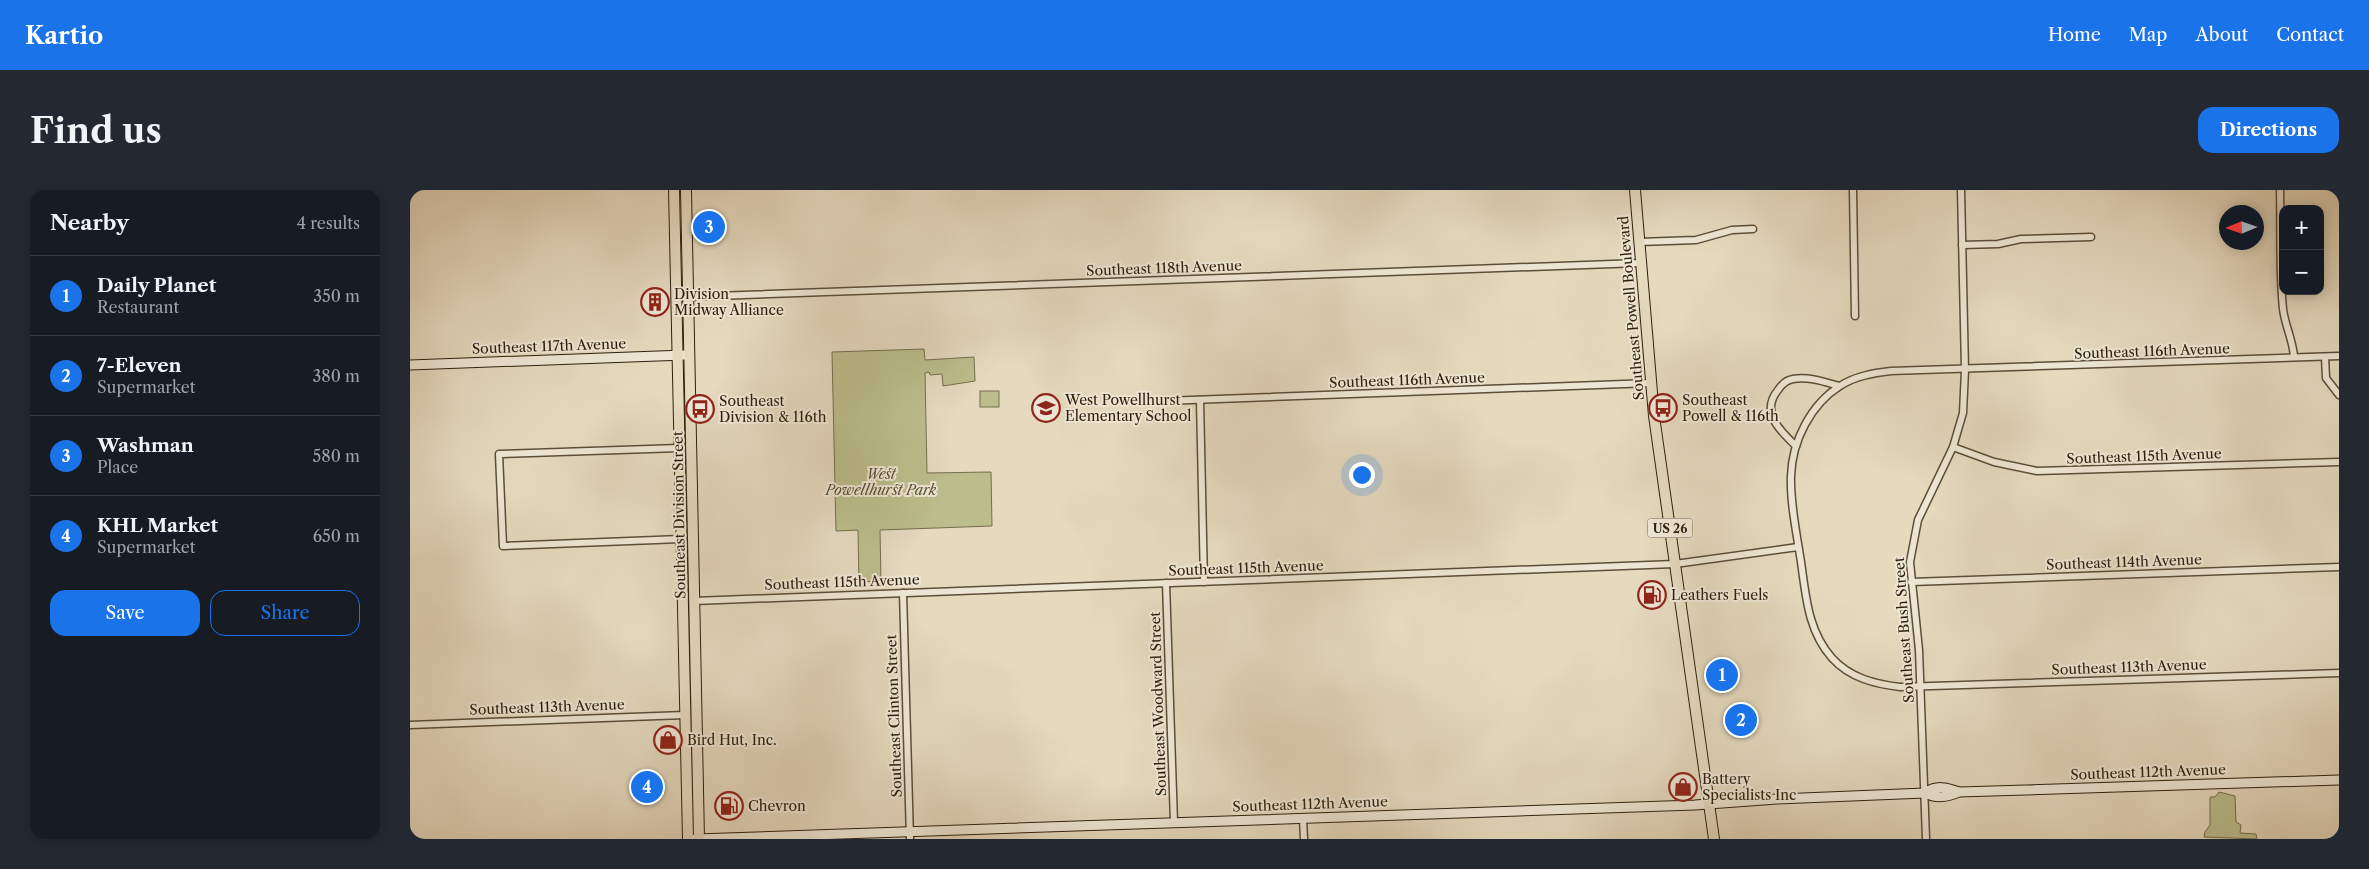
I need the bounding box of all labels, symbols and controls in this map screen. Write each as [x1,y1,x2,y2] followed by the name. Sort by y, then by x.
[25,21,103,50] text: Kartio
[2048,24,2101,46] text: Home
[2129,24,2167,46] text: Map
[2195,24,2248,46] text: About
[2276,24,2344,46] text: Contact
[2198,107,2339,153] button: Directions
[30,109,162,152] text: Find us
[2219,205,2264,250] north arrow
[2279,205,2324,295] map controls
[2279,205,2324,250] button: +
[693,208,725,246] pin: 3
[50,210,129,235] text: Nearby
[297,213,360,233] text: 4 results
[1614,215,1648,401] street label: Southeast Powell Boulevard
[2279,250,2324,295] button: −
[1086,256,1242,280] street label: Southeast 118th Avenue
[97,274,216,297] text: Daily Planet
[674,285,784,319] place label: Division Midway Alliance
[62,286,70,306] text: 1
[313,286,360,306] text: 350 m
[640,287,670,317] building icon: Division Midway Alliance
[97,297,179,317] text: Restaurant
[471,334,627,358] street label: Southeast 117th Avenue
[2074,339,2230,363] street label: Southeast 116th Avenue
[97,354,182,377] text: 7-Eleven
[61,366,71,386] text: 2
[312,366,360,386] text: 380 m
[1329,368,1485,392] street label: Southeast 116th Avenue
[97,377,195,397] text: Supermarket
[1064,391,1191,425] place label: West Powellhurst Elementary School
[1682,391,1779,425] place label: Southeast Powell & 116th
[719,392,827,426] place label: Southeast Division & 116th
[1031,393,1061,423] school or university icon: West Powellhurst Elementary School
[1648,393,1678,423] bus stop icon: Southeast Powell & 116th
[685,394,715,424] bus stop icon: Southeast Division & 116th
[669,431,689,599] street label: Southeast Division Street
[97,434,194,457] text: Washman
[2066,444,2222,468] street label: Southeast 115th Avenue
[61,446,71,466] text: 3
[313,446,360,466] text: 580 m
[97,457,138,477] text: Place
[1349,462,1375,488] your location
[825,465,937,499] park label: West Powellhurst Park
[97,514,218,537] text: KHL Market
[1648,518,1692,538] road number: US 26
[61,526,71,546] text: 4
[313,526,360,546] text: 650 m
[97,537,195,557] text: Supermarket
[2046,550,2202,574] street label: Southeast 114th Avenue
[1168,556,1324,580] street label: Southeast 115th Avenue
[1890,557,1918,703] street label: Southeast Bush Street
[764,570,920,594] street label: Southeast 115th Avenue
[1637,580,1667,610] fuel station icon: Leathers Fuels
[1671,586,1768,604] place label: Leathers Fuels
[50,590,200,636] button: Save
[210,590,360,636] button: Share
[1146,611,1170,797] street label: Southeast Woodward Street
[882,634,906,798] street label: Southeast Clinton Street
[2051,655,2207,679] street label: Southeast 113th Avenue
[1706,656,1738,694] pin: 1
[469,695,625,719] street label: Southeast 113th Avenue
[1725,701,1757,739] pin: 2
[653,725,683,755] shop icon: Bird Hut, Inc.
[687,731,777,749] place label: Bird Hut, Inc.
[2070,760,2226,784] street label: Southeast 112th Avenue
[631,768,663,806] pin: 4
[1702,770,1796,804] place label: Battery Specialists Inc
[1668,772,1698,802] shop icon: Battery Specialists Inc
[714,791,744,821] fuel station icon: Chevron
[1232,792,1388,816] street label: Southeast 112th Avenue
[748,797,806,815] place label: Chevron

